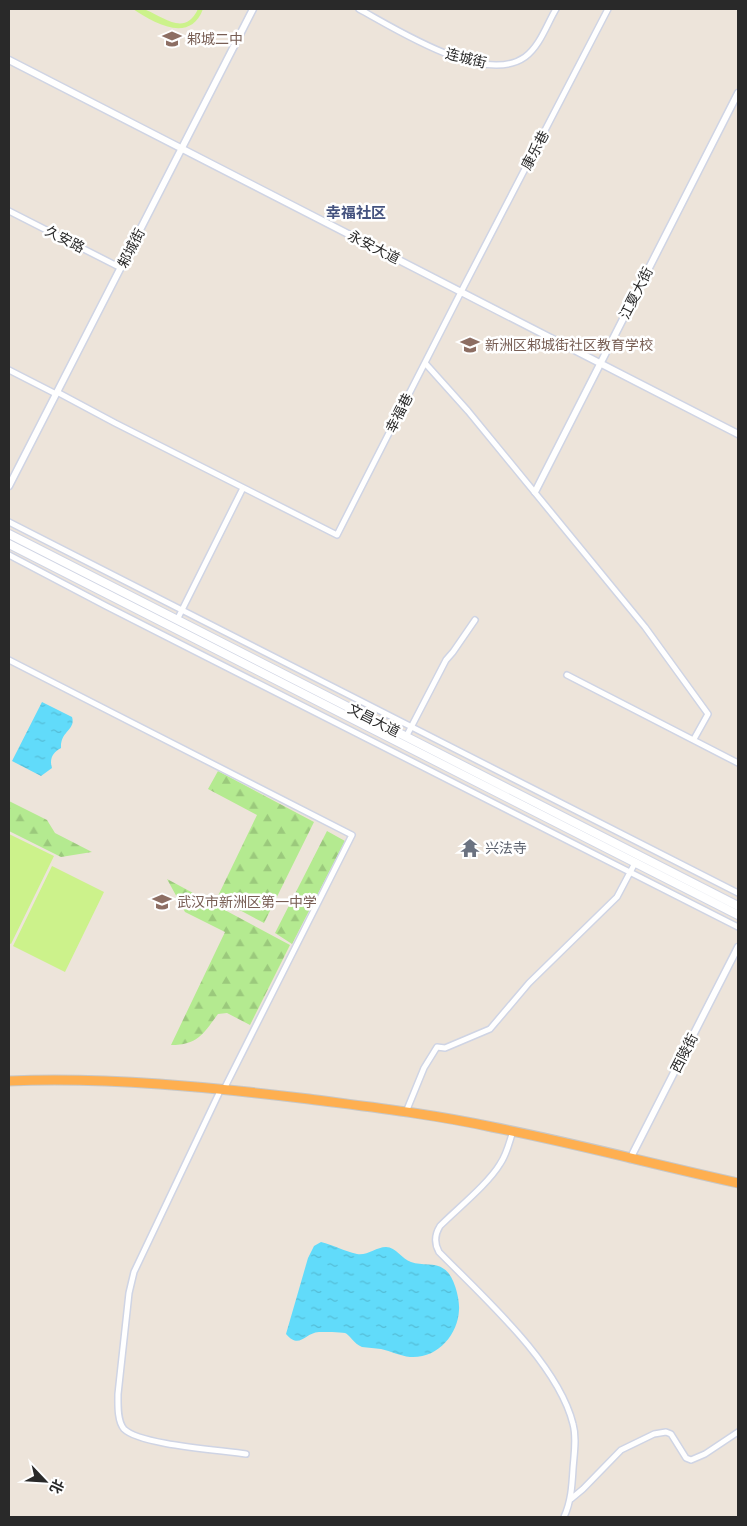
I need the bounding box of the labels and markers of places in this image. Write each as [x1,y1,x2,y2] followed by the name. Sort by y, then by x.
[161,28,183,50] school or university icon: 邾城二中
[187,31,243,47] place label: 邾城二中
[459,334,481,356] school or university icon: 新洲区邾城街社区教育学校
[485,337,653,353] place label: 新洲区邾城街社区教育学校
[459,837,481,859] temple icon: 兴法寺
[485,840,527,856] place label: 兴法寺
[151,891,173,913] school or university icon: 武汉市新洲区第一中学
[177,894,317,910] place label: 武汉市新洲区第一中学

